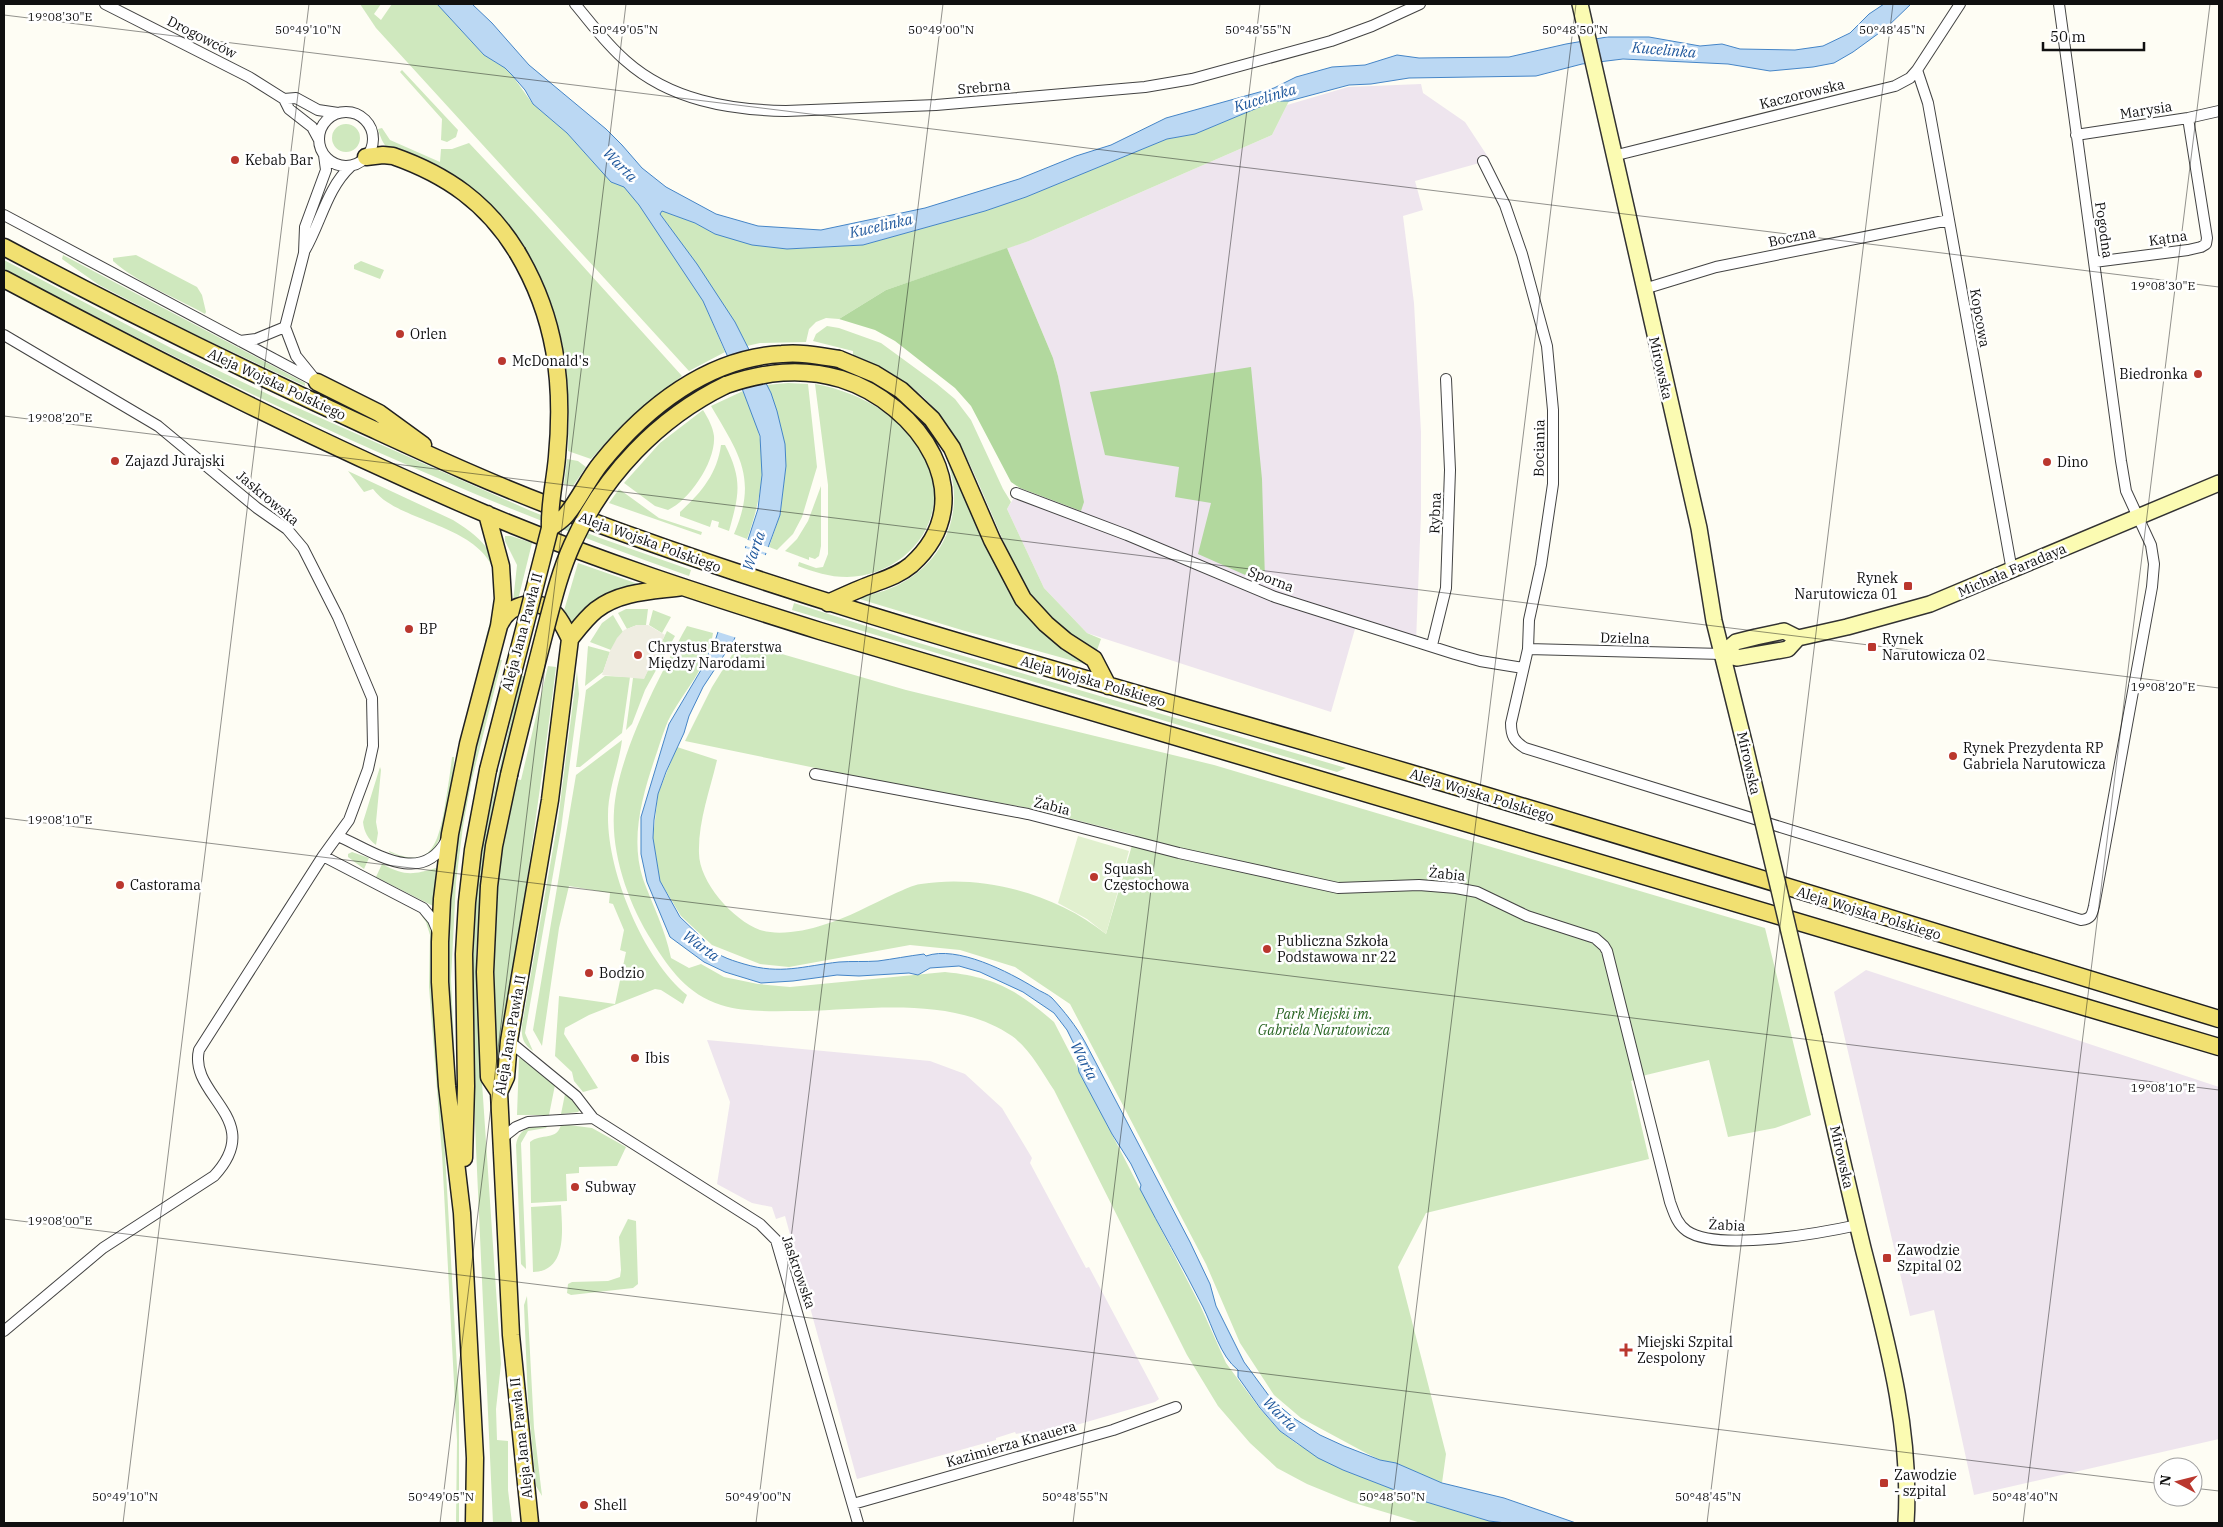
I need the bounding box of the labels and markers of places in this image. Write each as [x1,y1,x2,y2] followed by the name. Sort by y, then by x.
[245,151,314,169] place label: Kebab Bar
[229,154,241,166] marker: Kebab Bar
[410,325,447,343] place label: Orlen
[394,328,406,340] marker: Orlen
[512,352,589,370] place label: McDonald's
[496,355,508,367] marker: McDonald's
[2119,365,2188,383] place label: Biedronka
[2192,368,2204,380] marker: Biedronka
[125,452,225,470] place label: Zajazd Jurajski
[2057,453,2088,471] place label: Dino
[109,455,121,467] marker: Zajazd Jurajski
[2041,456,2053,468] marker: Dino
[1794,569,1899,603] place label: Rynek Narutowicza 01
[1902,580,1914,592] marker: Rynek Narutowicza 01
[419,620,437,638] place label: BP
[403,623,415,635] marker: BP
[1882,630,1986,664] place label: Rynek Narutowicza 02
[648,638,782,672] place label: Chrystus Braterstwa Między Narodami
[1866,641,1878,653] marker: Rynek Narutowicza 02
[632,649,644,661] marker: Chrystus Braterstwa Między Narodami
[1963,739,2106,773] place label: Rynek Prezydenta RP Gabriela Narutowicza
[1947,750,1959,762] marker: Rynek Prezydenta RP Gabriela Narutowicza
[1104,860,1190,894] place label: Squash Częstochowa
[1088,871,1100,883] marker: Squash Częstochowa
[130,876,201,894] place label: Castorama
[114,879,126,891] marker: Castorama
[1277,932,1397,966] place label: Publiczna Szkoła Podstawowa nr 22
[1261,943,1273,955] marker: Publiczna Szkoła Podstawowa nr 22
[599,964,644,982] place label: Bodzio
[583,967,595,979] marker: Bodzio
[645,1049,670,1067] place label: Ibis
[629,1052,641,1064] marker: Ibis
[585,1178,636,1196] place label: Subway
[569,1181,581,1193] marker: Subway
[1897,1241,1962,1275] place label: Zawodzie Szpital 02
[1881,1252,1893,1264] marker: Zawodzie Szpital 02
[1637,1333,1733,1367] place label: Miejski Szpital Zespolony
[1619,1343,1633,1357] marker: Miejski Szpital Zespolony
[1894,1466,1957,1500] place label: Zawodzie - szpital
[1878,1477,1890,1489] marker: Zawodzie - szpital
[594,1496,627,1514] place label: Shell
[578,1499,590,1511] marker: Shell

